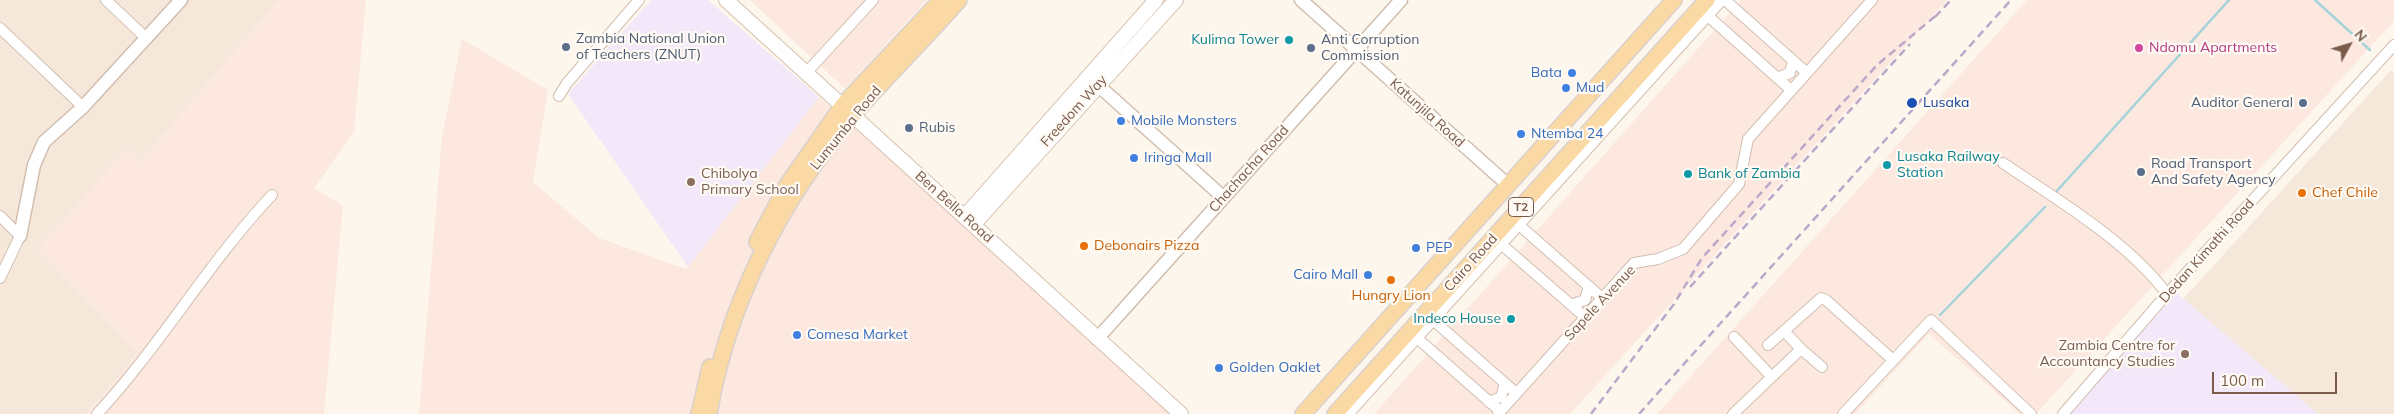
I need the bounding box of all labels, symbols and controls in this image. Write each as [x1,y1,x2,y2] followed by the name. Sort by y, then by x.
[2324,20,2374,70] north arrow
[2350,26,2371,45] text: N
[576,31,725,64] place label: Zambia National Union of Teachers (ZNUT)
[1191,32,1279,48] place label: Kulima Tower
[1321,32,1419,64] place label: Anti Corruption Commission
[1283,34,1295,46] marker: Kulima Tower
[2149,40,2277,56] place label: Ndomu Apartments
[560,41,572,53] marker: Zambia National Union of Teachers (ZNUT)
[1305,42,1317,54] marker: Anti Corruption Commission
[2133,42,2145,54] marker: Ndomu Apartments
[1531,65,1562,81] place label: Bata
[1566,67,1578,79] marker: Bata
[1037,72,1111,150] street label: Freedom Way
[1386,75,1468,151] street label: Katunjila Road
[1576,80,1604,96] place label: Mud
[1560,82,1572,94] marker: Mud
[807,83,885,173] street label: Lumumba Road
[1923,95,1969,111] place label: Lusaka
[2191,95,2293,111] place label: Auditor General
[1905,96,1919,110] marker: Lusaka
[2297,97,2309,109] marker: Auditor General
[1131,113,1237,129] place label: Mobile Monsters
[1115,115,1127,127] marker: Mobile Monsters
[919,120,955,136] place label: Rubis
[903,122,915,134] marker: Rubis
[1206,122,1292,216] street label: Chachacha Road
[1531,126,1603,142] place label: Ntemba 24
[1515,128,1527,140] marker: Ntemba 24
[1897,149,2000,182] place label: Lusaka Railway Station
[1144,150,1212,166] place label: Iringa Mall
[1128,152,1140,164] marker: Iringa Mall
[2151,156,2276,188] place label: Road Transport And Safety Agency
[1881,159,1893,171] marker: Lusaka Railway Station
[701,166,799,198] place label: Chibolya Primary School
[1698,166,1800,182] place label: Bank of Zambia
[2135,166,2147,178] marker: Road Transport And Safety Agency
[912,168,996,246] street label: Ben Bella Road
[1682,168,1694,180] marker: Bank of Zambia
[685,176,697,188] marker: Chibolya Primary School
[2312,185,2378,201] place label: Chef Chile
[2296,187,2308,199] marker: Chef Chile
[2156,196,2258,306] street label: Dedan Kimathi Road
[1508,198,1534,216] road number: T2
[1441,231,1501,295] street label: Cairo Road
[1094,238,1199,254] place label: Debonairs Pizza
[1078,240,1090,252] marker: Debonairs Pizza
[1426,240,1452,256] place label: PEP
[1410,242,1422,254] marker: PEP
[1561,262,1639,344] street label: Sapele Avenue
[1293,267,1358,283] place label: Cairo Mall
[1362,269,1374,281] marker: Cairo Mall
[1385,274,1397,286] marker: Hungry Lion
[1351,288,1431,304] place label: Hungry Lion
[1413,311,1501,327] place label: Indeco House
[1505,313,1517,325] marker: Indeco House
[807,327,908,343] place label: Comesa Market
[791,329,803,341] marker: Comesa Market
[2039,338,2175,371] place label: Zambia Centre for Accountancy Studies
[2179,348,2191,360] marker: Zambia Centre for Accountancy Studies
[1229,360,1321,376] place label: Golden Oaklet
[1213,362,1225,374] marker: Golden Oaklet
[2214,362,2339,394] scale bar
[2220,371,2264,390] text: 100 m

